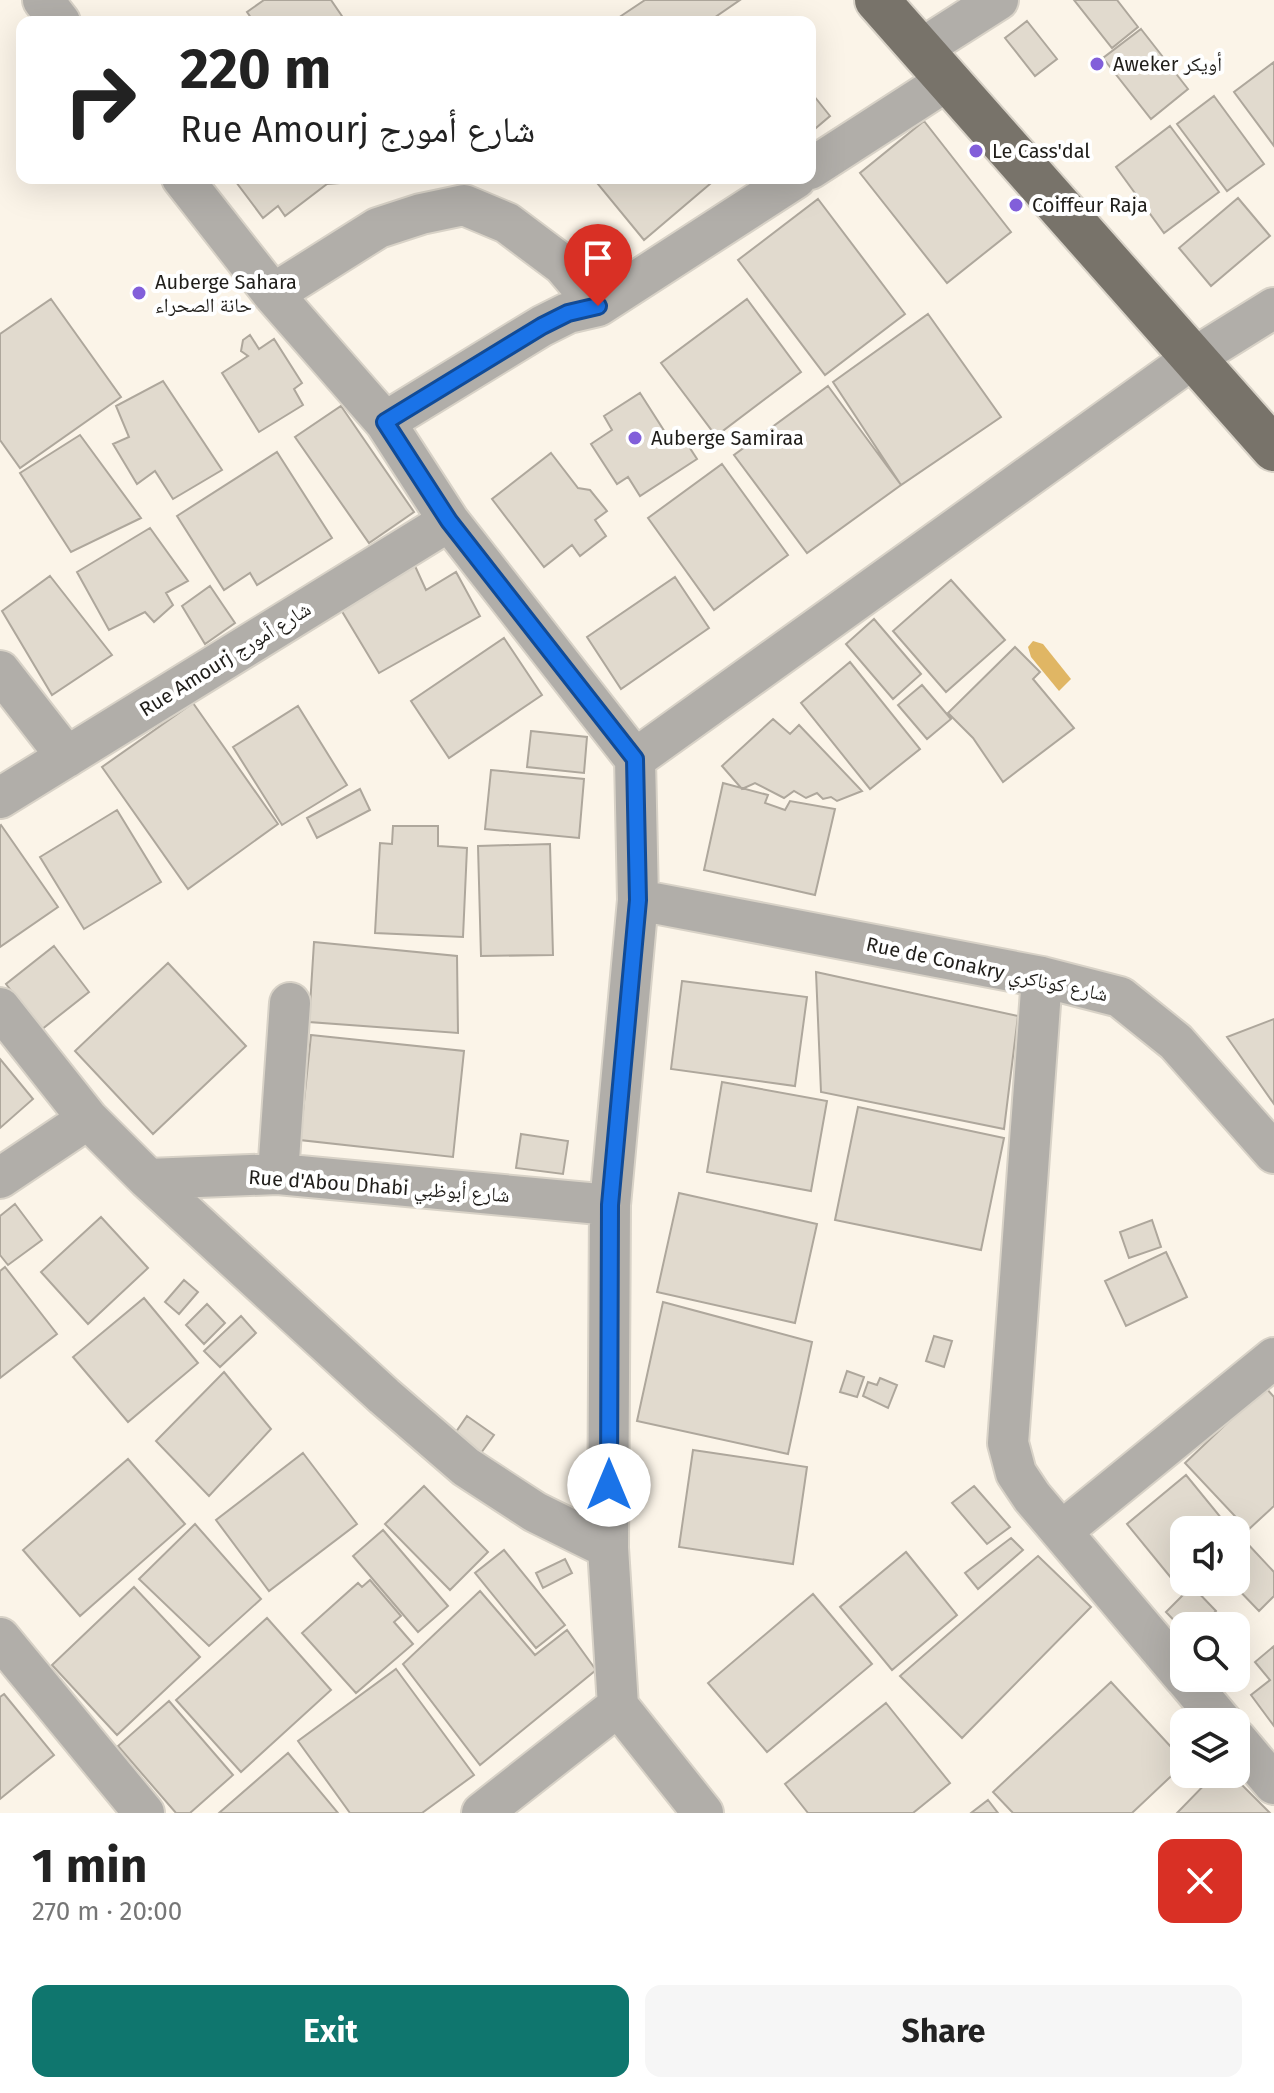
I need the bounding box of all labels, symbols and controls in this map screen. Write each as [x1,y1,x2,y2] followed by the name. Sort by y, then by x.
[180,36,331,103] text: 220 m
[48,48,152,152] icon: right
[1113,52,1222,76] place label: Aweker أويكر
[1088,55,1106,73] marker: Aweker أويكر
[180,108,535,152] text: Rue Amourj شارع أمورج
[992,139,1090,163] place label: Le Cass'dal
[967,142,985,160] marker: Le Cass'dal
[1032,193,1148,217] place label: Coiffeur Raja
[1007,196,1025,214] marker: Coiffeur Raja
[564,224,632,306] pin
[576,236,620,280] icon: arrive
[155,270,297,317] place label: Auberge Sahara حانة الصحراء
[130,284,148,302] marker: Auberge Sahara حانة الصحراء
[651,426,804,450] place label: Auberge Samiraa
[626,429,644,447] marker: Auberge Samiraa
[135,597,316,722] street label: Rue Amourj شارع أمورج
[863,932,1110,1010] street label: Rue de Conakry شارع كوناكري
[247,1165,510,1211] street label: Rue d'Abou Dhabi شارع أبوظبي
[567,1443,651,1527] position arrow
[1170,1516,1250,1788] map controls
[1170,1516,1250,1596] button: sound
[1170,1612,1250,1692] button: search
[1170,1708,1250,1788] button: layers
[32,1837,147,1895] text: 1 min
[1158,1839,1242,1923] button: close
[32,1896,182,1927] text: 270 m · 20:00
[32,1985,629,2077] button: Exit
[645,1985,1242,2077] button: Share

